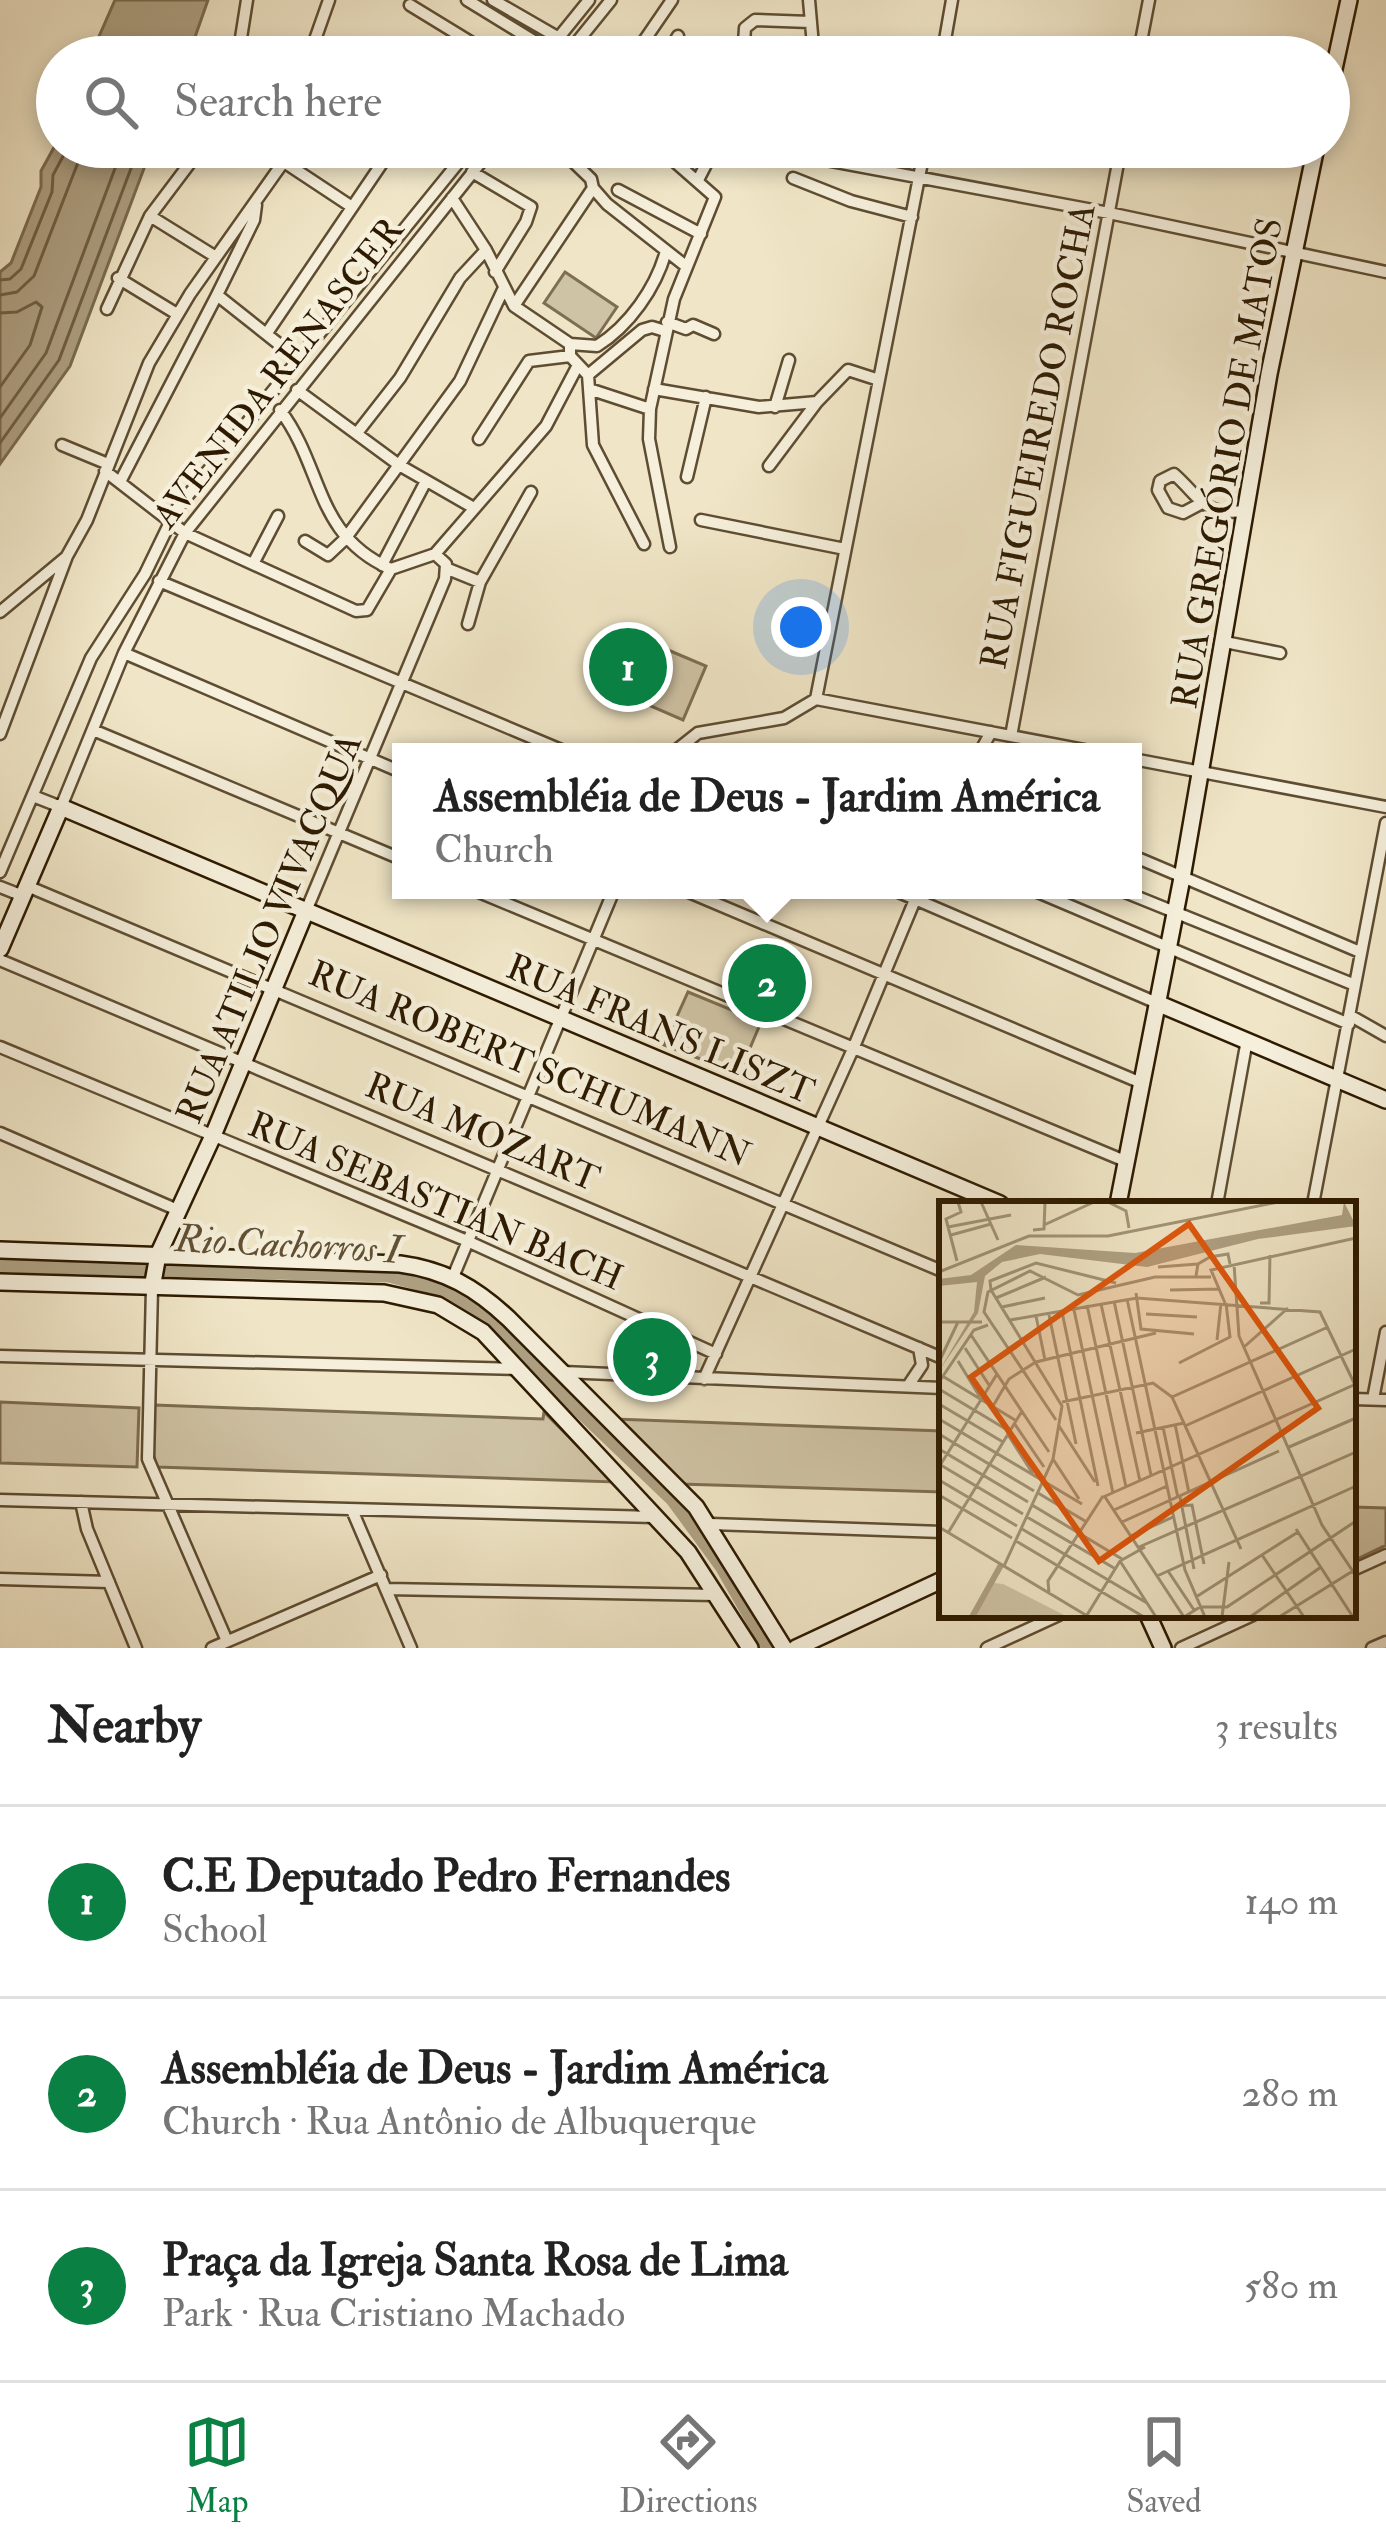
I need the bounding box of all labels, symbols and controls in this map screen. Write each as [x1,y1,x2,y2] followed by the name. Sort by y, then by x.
[36,36,1350,168] search box
[78,69,144,135] icon: search
[174,74,382,130] text: Search here
[971,200,1106,673] street label: RUA FIGUEIREDO ROCHA
[142,208,414,538] street label: AVENIDA RENASCER
[1161,214,1293,712] street label: RUA GREGÓRIO DE MATOS
[771,597,831,657] your location
[589,622,667,712] pin: 1
[167,727,372,1130] street label: RUA ATILIO VIVACQUA
[392,743,1142,899] popup
[434,769,1100,825] text: Assembléia de Deus - Jardim América
[434,825,554,874] text: Church
[728,938,806,1028] pin: 2
[500,944,821,1115] street label: RUA FRANS LISZT
[302,951,758,1178] street label: RUA ROBERT SCHUMANN
[359,1063,606,1202] street label: RUA MOZART
[241,1102,630,1301] street label: RUA SEBASTIAN BACH
[939,1201,1356,1618] inset map
[173,1214,407,1275] water label: Rio Cachorros I
[613,1312,691,1402] pin: 3
[48,1694,201,1758] text: Nearby
[1215,1702,1338,1751] text: 3 results
[162,1849,731,1905] text: C.E Deputado Pedro Fernandes
[80,1877,94,1926] text: 1
[1245,1877,1338,1926] text: 140 m
[162,1905,267,1954] text: School
[162,2041,828,2097] text: Assembléia de Deus - Jardim América
[77,2069,97,2118] text: 2
[1241,2069,1338,2118] text: 280 m
[162,2097,756,2146] text: Church · Rua Antônio de Albuquerque
[162,2233,788,2289] text: Praça da Igreja Santa Rosa de Lima
[80,2261,94,2310] text: 3
[1244,2261,1338,2310] text: 580 m
[162,2289,625,2338] text: Park · Rua Cristiano Machado
[184,2409,250,2522] tab: Map
[619,2409,758,2522] tab: Directions
[1126,2409,1202,2522] tab: Saved

